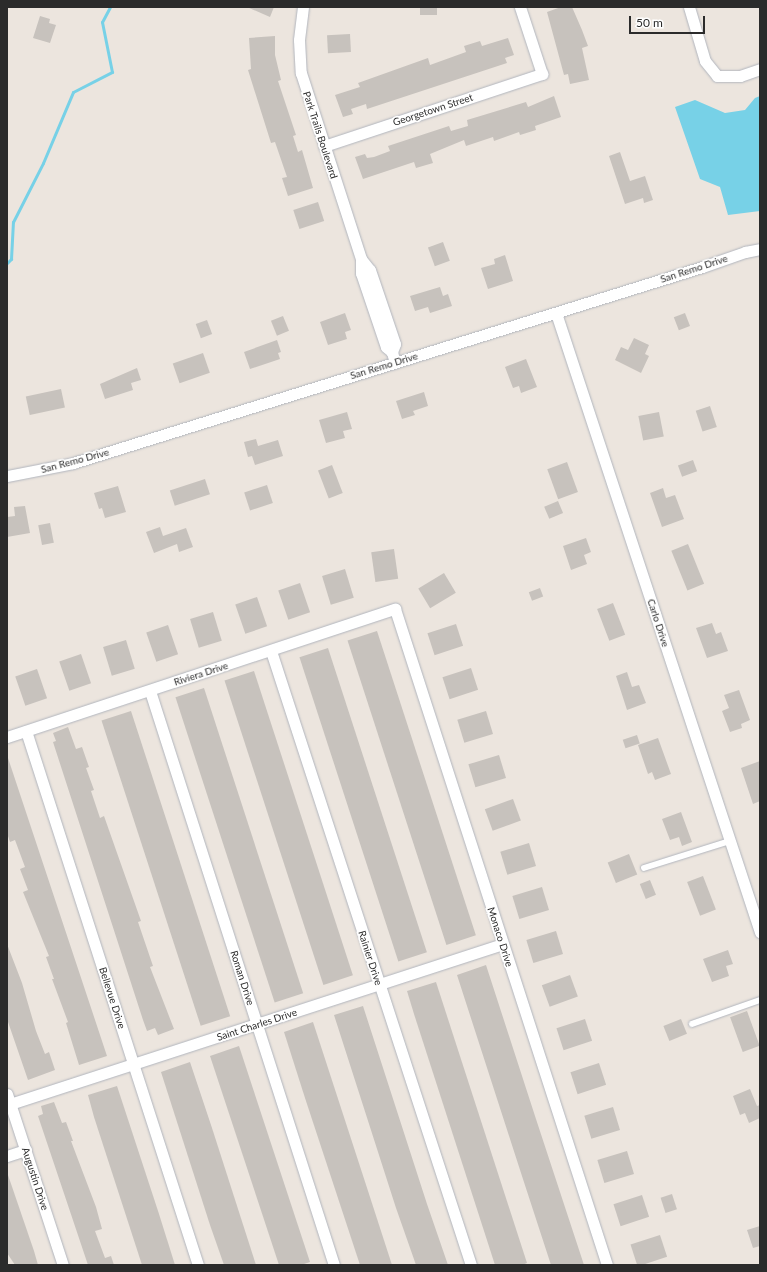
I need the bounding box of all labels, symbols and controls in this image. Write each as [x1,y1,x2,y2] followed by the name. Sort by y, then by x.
[631,8,707,34] scale bar
[636,15,663,30] text: 50 m
[300,90,340,180] street label: Park Trails Boulevard
[391,91,475,129] street label: Georgetown Street
[659,252,729,286] street label: San Remo Drive
[349,350,419,382] street label: San Remo Drive
[40,446,110,476] street label: San Remo Drive
[645,598,671,648] street label: Carlo Drive
[172,660,230,688] street label: Riviera Drive
[485,906,515,968] street label: Monaco Drive
[356,929,384,987] street label: Rainier Drive
[228,949,256,1007] street label: Roman Drive
[96,966,128,1030] street label: Bellevue Drive
[215,1006,299,1044] street label: Saint Charles Drive
[19,1146,51,1212] street label: Augustin Drive

